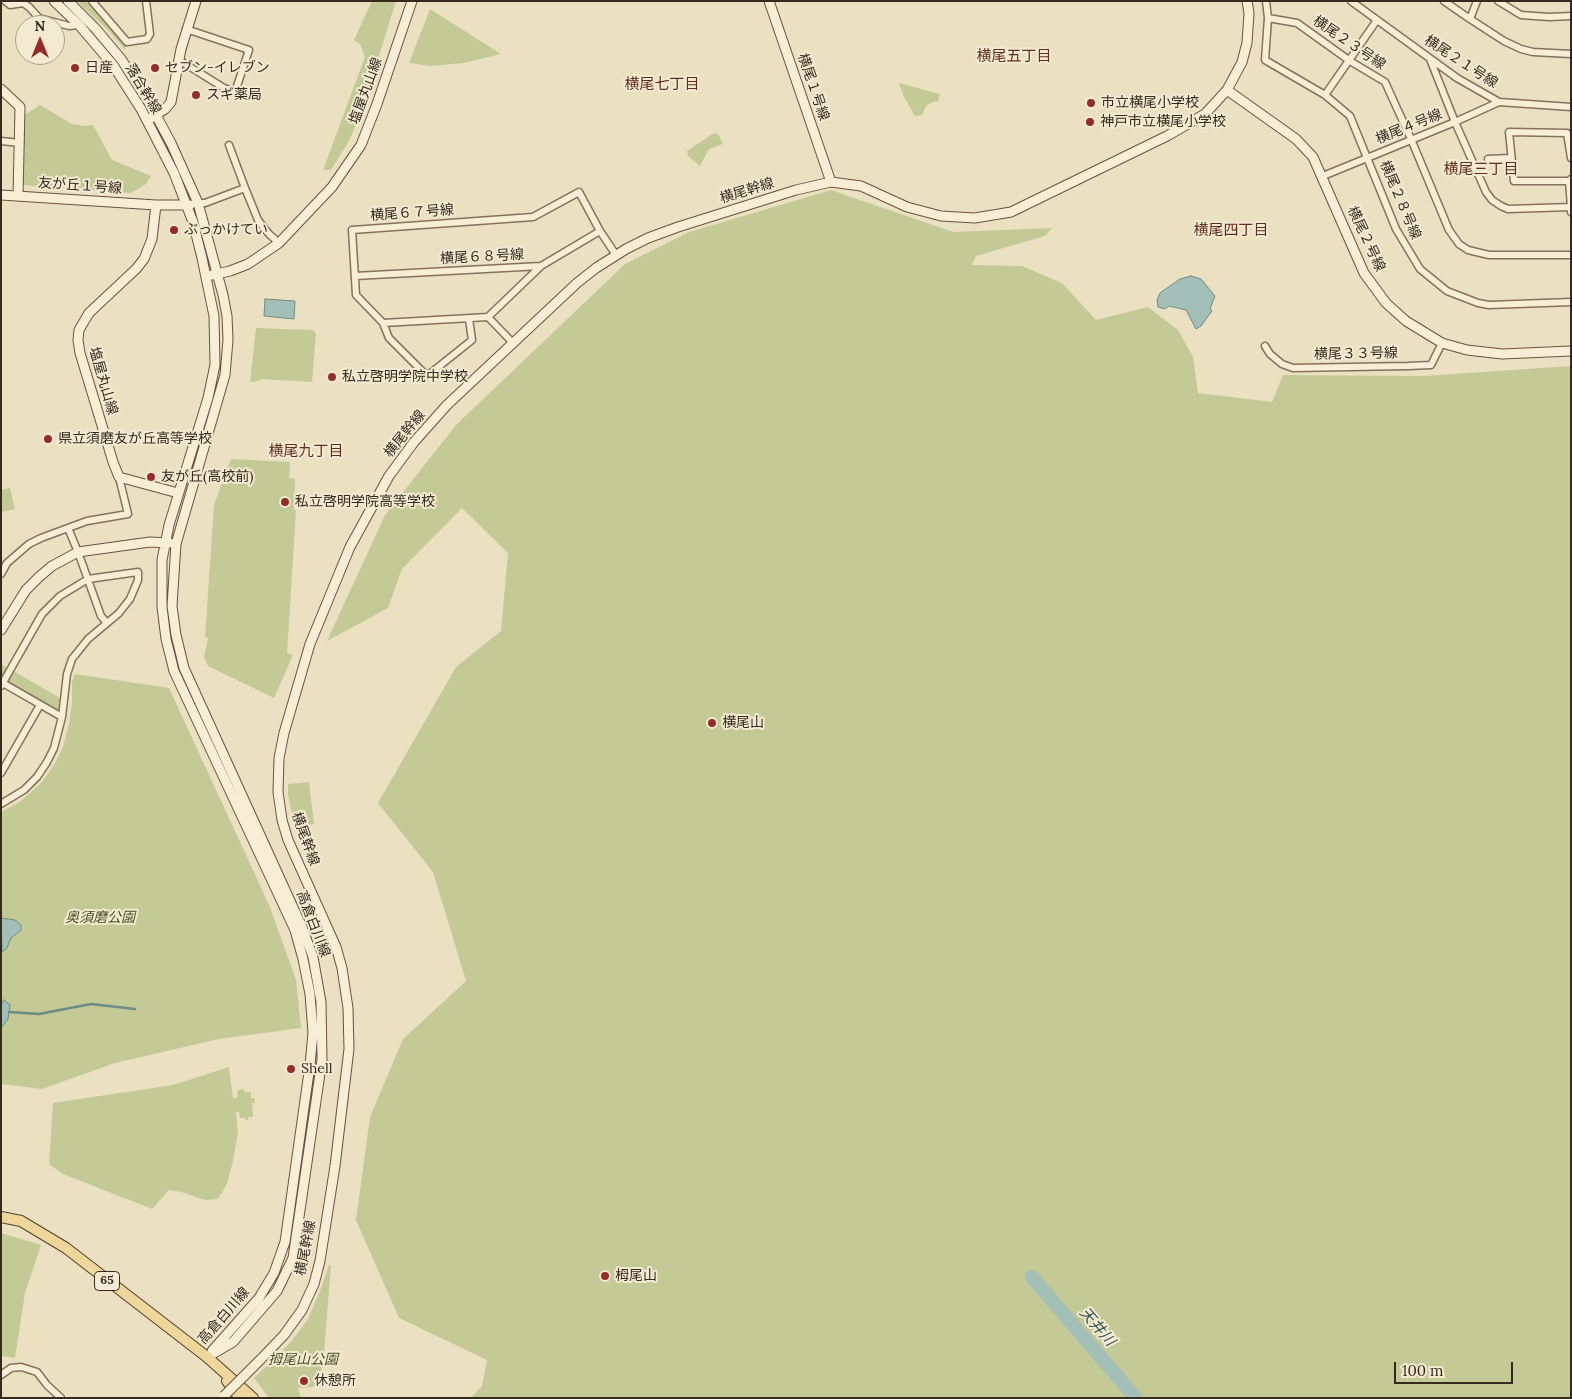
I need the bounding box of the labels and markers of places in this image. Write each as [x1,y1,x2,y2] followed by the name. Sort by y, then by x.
[85,60,113,76] place label: 日産
[165,60,270,76] place label: セブン-イレブン
[69,62,81,74] marker: 日産
[149,62,161,74] marker: セブン-イレブン
[206,87,262,103] place label: スギ薬局
[190,89,202,101] marker: スギ薬局
[1101,95,1199,111] place label: 市立横尾小学校
[1085,97,1097,109] marker: 市立横尾小学校
[1100,114,1226,130] place label: 神戸市立横尾小学校
[1084,116,1096,128] marker: 神戸市立横尾小学校
[184,222,268,238] place label: ぶっかけてい
[168,224,180,236] marker: ぶっかけてい
[342,369,468,385] place label: 私立啓明学院中学校
[326,371,338,383] marker: 私立啓明学院中学校
[58,431,212,447] place label: 県立須磨友が丘高等学校
[42,433,54,445] marker: 県立須磨友が丘高等学校
[161,469,254,485] place label: 友が丘(高校前)
[145,471,157,483] marker: 友が丘(高校前)
[295,494,435,510] place label: 私立啓明学院高等学校
[279,496,291,508] marker: 私立啓明学院高等学校
[722,715,764,731] place label: 横尾山
[706,717,718,729] marker: 横尾山
[301,1061,333,1077] place label: Shell
[285,1063,297,1075] marker: Shell
[615,1268,657,1284] place label: 栂尾山
[599,1270,611,1282] marker: 栂尾山
[314,1373,356,1389] place label: 休憩所
[298,1375,310,1387] marker: 休憩所

